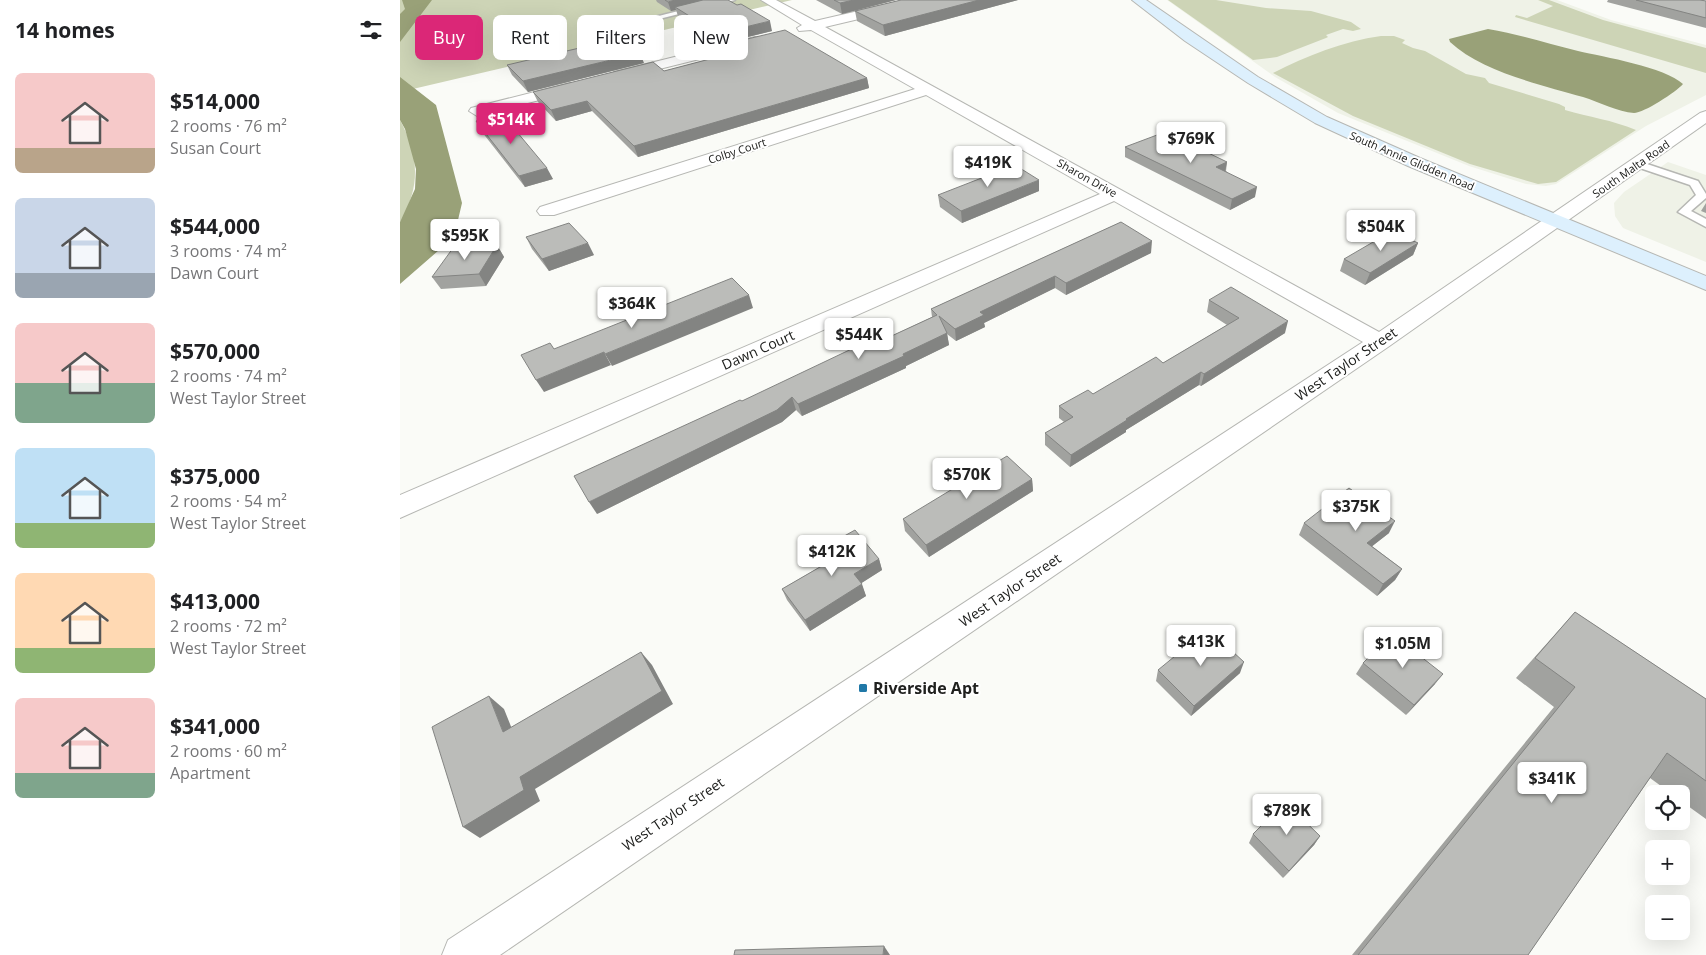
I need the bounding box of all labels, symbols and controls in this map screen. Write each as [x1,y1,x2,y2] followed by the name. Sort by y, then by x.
[415,15,483,60] chip: Buy
[493,15,567,60] chip: Rent
[577,15,664,60] chip: Filters
[674,15,748,60] chip: New
[15,16,115,44] text: 14 homes
[357,16,385,44] icon: filters
[170,87,260,115] text: $514,000
[55,93,115,153] icon: home
[476,102,546,145] pin: $514K
[487,108,535,130] text: $514K
[170,115,287,137] text: 2 rooms · 76 m²
[1156,121,1226,164] pin: $769K
[1167,127,1215,149] text: $769K
[1347,127,1477,194] street label: South Annie Glidden Road
[706,134,768,167] street label: Colby Court
[1589,136,1672,201] street label: South Malta Road
[170,137,261,159] text: Susan Court
[953,146,1023,188] pin: $419K
[964,151,1012,173] text: $419K
[1055,155,1120,200] street label: Sharon Drive
[1346,210,1416,252] pin: $504K
[170,212,260,240] text: $544,000
[1357,215,1405,237] text: $504K
[55,218,115,278] icon: home
[430,218,500,261] pin: $595K
[441,224,489,246] text: $595K
[170,240,287,262] text: 3 rooms · 74 m²
[170,262,259,284] text: Dawn Court
[597,286,667,329] pin: $364K
[608,292,656,314] text: $364K
[824,318,894,360] pin: $544K
[1291,322,1400,405] street label: West Taylor Street
[835,323,883,345] text: $544K
[719,325,797,374] street label: Dawn Court
[170,337,260,365] text: $570,000
[55,343,115,403] icon: home
[170,365,287,387] text: 2 rooms · 74 m²
[170,387,306,409] text: West Taylor Street
[932,458,1002,500] pin: $570K
[170,462,260,490] text: $375,000
[943,463,991,485] text: $570K
[55,468,115,528] icon: home
[170,490,287,512] text: 2 rooms · 54 m²
[1321,490,1391,532] pin: $375K
[1332,495,1380,517] text: $375K
[170,512,306,534] text: West Taylor Street
[797,534,867,577] pin: $412K
[808,540,856,562] text: $412K
[955,548,1064,631] street label: West Taylor Street
[170,587,260,615] text: $413,000
[55,593,115,653] icon: home
[170,615,287,637] text: 2 rooms · 72 m²
[1166,624,1236,667] pin: $413K
[1362,626,1444,669] pin: $1.05M
[1177,630,1225,652] text: $413K
[1375,632,1431,654] text: $1.05M
[170,637,306,659] text: West Taylor Street
[873,677,979,699] place label: Riverside Apt
[857,682,869,694] marker: Riverside Apt
[170,712,260,740] text: $341,000
[55,718,115,778] icon: home
[170,740,287,762] text: 2 rooms · 60 m²
[170,762,250,784] text: Apartment
[1517,762,1587,804] pin: $341K
[1528,767,1576,789] text: $341K
[618,772,727,855] street label: West Taylor Street
[1645,785,1690,940] map controls
[1645,785,1690,830] button: locate
[1252,794,1322,836] pin: $789K
[1263,799,1311,821] text: $789K
[1645,840,1690,885] button: +
[1645,895,1690,940] button: −

